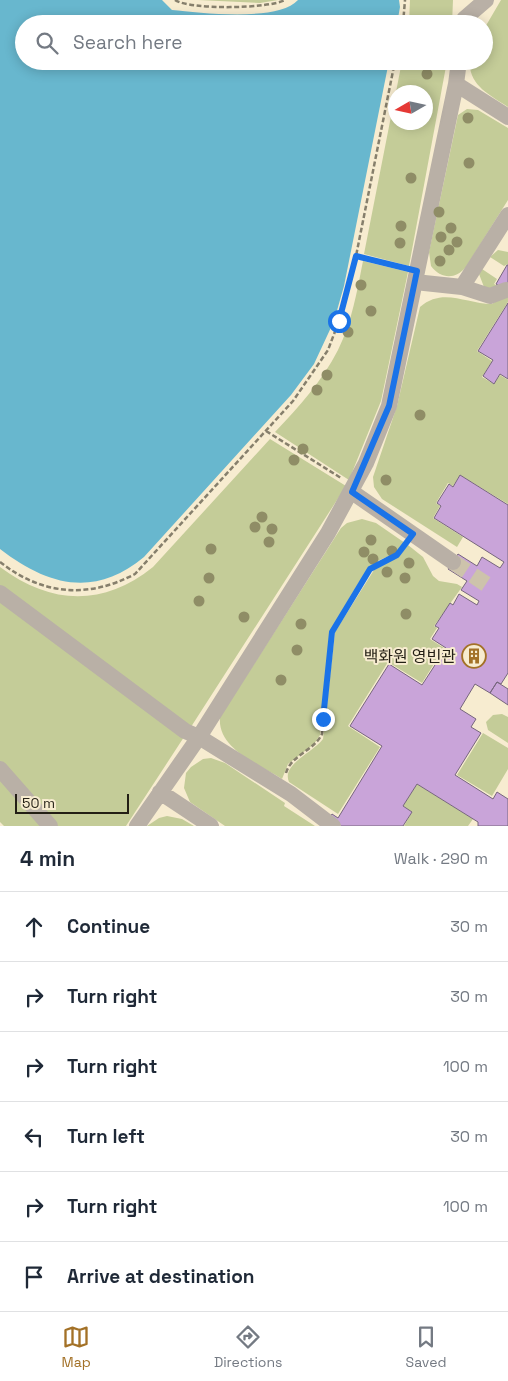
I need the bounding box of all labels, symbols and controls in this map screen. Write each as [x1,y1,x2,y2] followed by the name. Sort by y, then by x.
[15,15,493,70] search box
[33,29,61,57] icon: search
[73,30,183,55] text: Search here
[388,85,433,130] north arrow
[328,310,351,333] route start
[461,643,487,669] building icon: 백화원 영빈관
[364,646,456,667] place label: 백화원 영빈관
[312,708,335,731] route end
[15,791,129,814] scale bar
[22,794,55,812] text: 50 m
[20,845,75,872] text: 4 min
[394,848,488,869] text: Walk · 290 m
[20,913,48,941] icon: ahead
[67,914,150,939] text: Continue
[450,916,488,937] text: 30 m
[20,983,48,1011] icon: right
[67,984,157,1009] text: Turn right
[450,986,488,1007] text: 30 m
[20,1053,48,1081] icon: right
[67,1054,157,1079] text: Turn right
[443,1056,488,1077] text: 100 m
[20,1123,48,1151] icon: left
[67,1124,145,1149] text: Turn left
[450,1126,488,1147] text: 30 m
[20,1193,48,1221] icon: right
[67,1194,157,1219] text: Turn right
[443,1196,488,1217] text: 100 m
[20,1263,48,1291] icon: arrive
[67,1264,255,1289] text: Arrive at destination
[62,1323,91,1371] tab: Map
[214,1323,282,1371] tab: Directions
[406,1323,446,1371] tab: Saved

